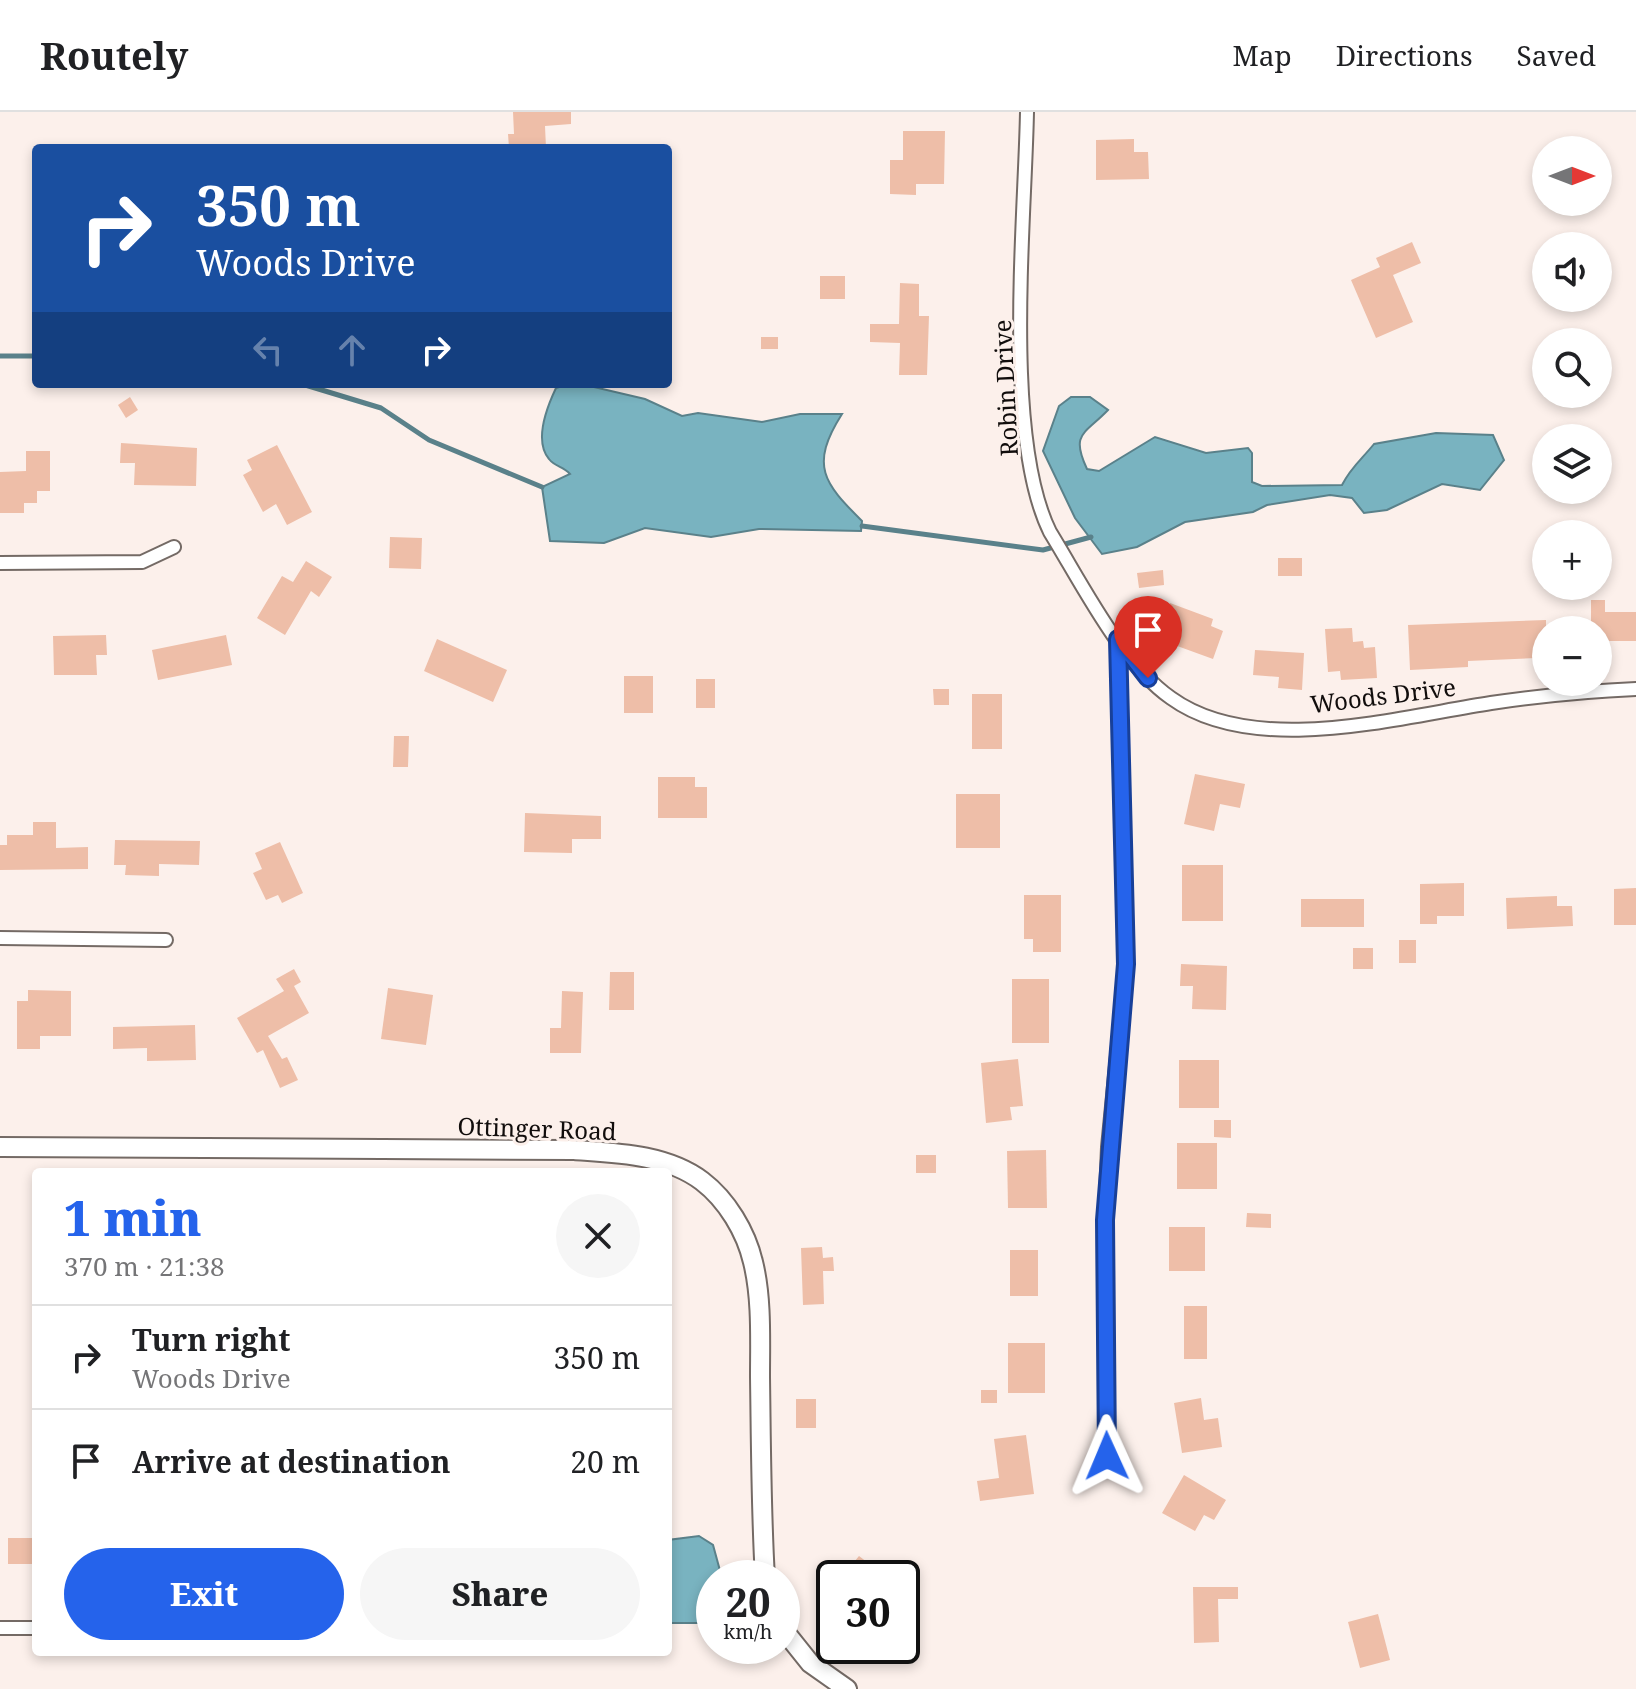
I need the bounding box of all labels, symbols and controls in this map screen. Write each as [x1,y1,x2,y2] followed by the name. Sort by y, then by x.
[40,29,188,81] text: Routely
[1232,36,1292,74] text: Map
[1336,36,1473,74] text: Directions
[1517,36,1596,74] text: Saved
[1532,136,1612,216] north arrow
[1532,136,1612,696] map controls
[196,166,361,242] text: 350 m
[64,176,168,280] icon: right
[1532,232,1612,312] button: sound
[196,238,416,287] text: Woods Drive
[985,319,1025,457] street label: Robin Drive
[246,328,290,372] icon: left
[330,328,374,372] icon: ahead
[414,328,458,372] icon: right
[1532,328,1612,408] button: search
[1532,424,1612,504] button: layers
[1532,520,1612,600] button: +
[1114,596,1182,678] pin
[1126,608,1170,652] icon: arrive
[1532,616,1612,696] button: −
[1308,670,1458,720] street label: Woods Drive
[457,1109,617,1147] street label: Ottinger Road
[64,1185,202,1250] text: 1 min
[556,1194,640,1278] button: close
[64,1248,225,1284] text: 370 m · 21:38
[132,1319,290,1360] text: Turn right
[64,1335,108,1379] icon: right
[554,1337,640,1378] text: 350 m
[132,1360,291,1396] text: Woods Drive
[1065,1414,1149,1498] position arrow
[64,1439,108,1483] icon: arrive
[132,1441,451,1482] text: Arrive at destination
[570,1441,640,1482] text: 20 m
[64,1548,344,1640] button: Exit
[360,1548,640,1640] button: Share
[816,1560,920,1664] speed limit sign: 30
[725,1574,771,1629] text: 20
[723,1618,773,1645] text: km/h

